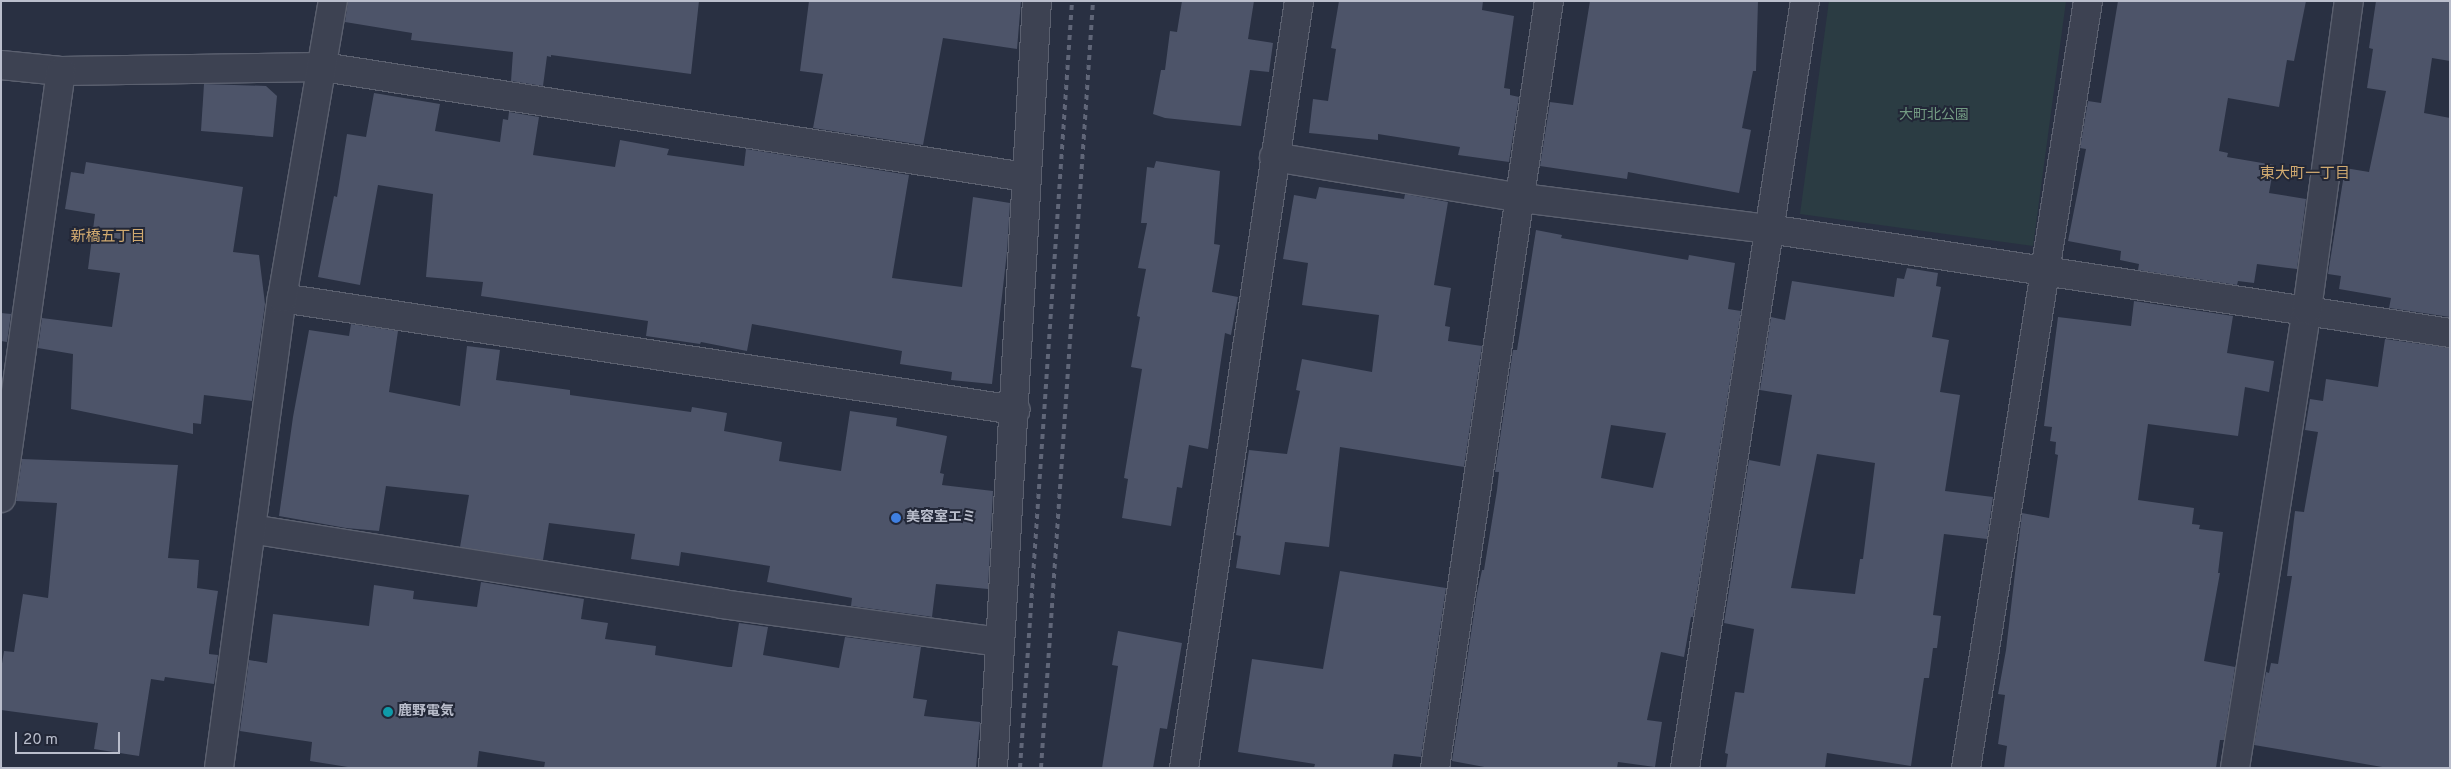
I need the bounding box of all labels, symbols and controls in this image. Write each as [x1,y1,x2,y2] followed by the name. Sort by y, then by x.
[1899,108,1969,124] park label: 大町北公園
[2260,166,2350,184] district label: 東大町一丁目
[71,229,145,247] district label: 新橋五丁目
[906,510,976,526] place label: 美容室エミ
[890,512,902,524] marker: 美容室エミ
[398,704,454,720] place label: 鹿野電気
[382,706,394,718] marker: 鹿野電気
[18,722,122,754] scale bar
[23,731,58,750] text: 20 m

